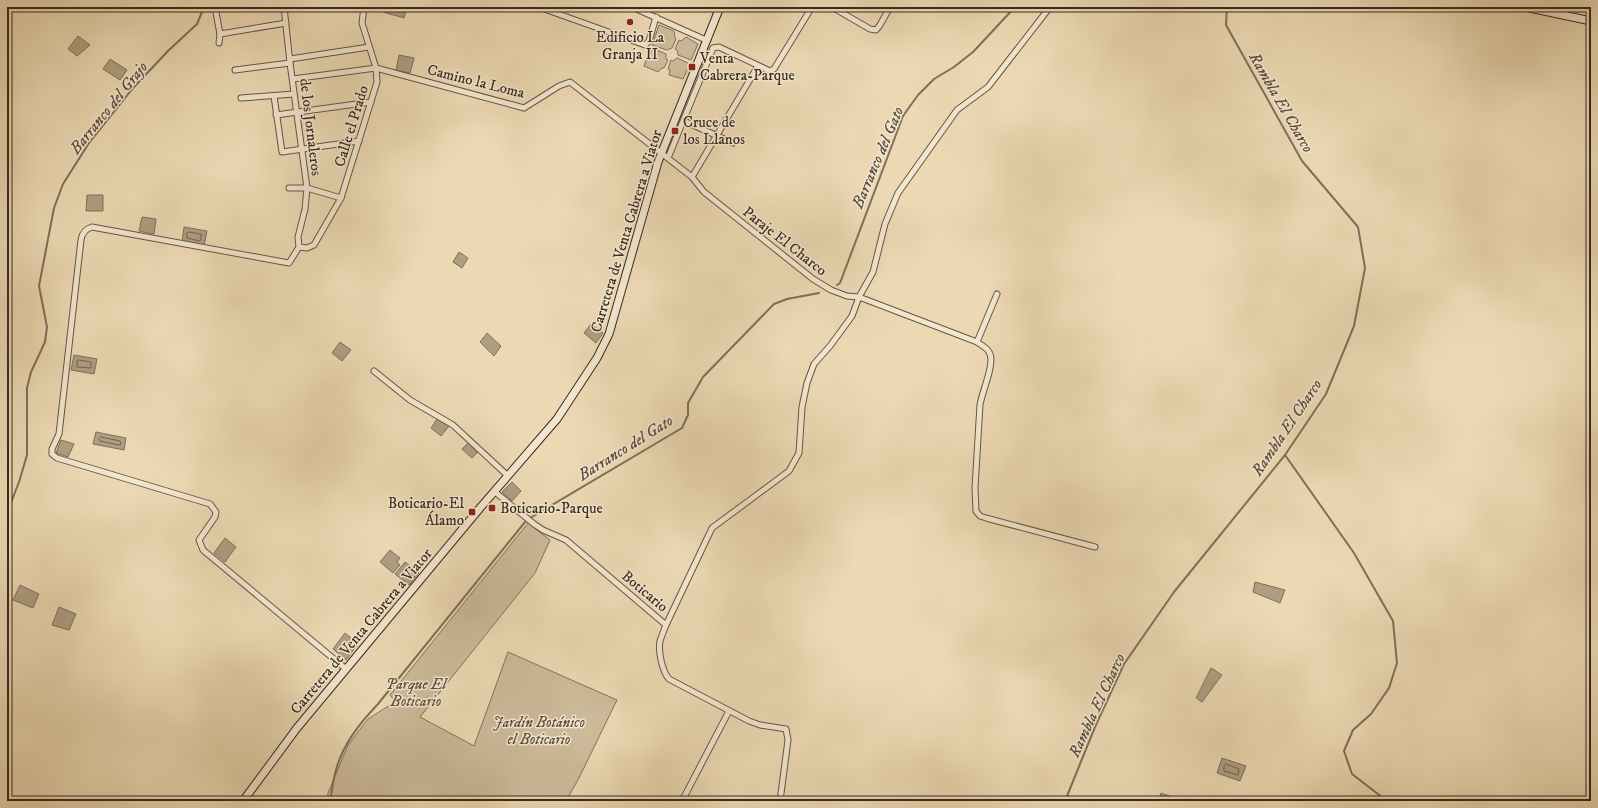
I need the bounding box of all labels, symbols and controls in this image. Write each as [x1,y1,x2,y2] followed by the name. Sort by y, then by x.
[625,17,635,27] marker: Edificio La Granja II
[596,28,665,64] place label: Edificio La Granja II
[1244,48,1318,156] water label: Rambla El Charco
[699,49,795,85] place label: Venta Cabrera-Parque
[65,57,152,159] water label: Barranco del Grajo
[425,60,527,103] street label: Camino la Loma
[687,62,697,72] marker: Venta Cabrera-Parque
[295,77,326,177] street label: de los Jornaleros
[330,83,373,169] street label: Calle el Prado
[847,104,908,212] water label: Barranco del Gato
[683,113,745,149] place label: Cruce de los Llanos
[670,126,680,136] marker: Cruce de los Llanos
[587,127,667,335] street label: Carretera de Venta Cabrera a Viator
[739,203,831,280] street label: Paraje El Charco
[1247,375,1327,481] water label: Rambla El Charco
[573,411,677,486] water label: Barranco del Gato
[388,494,464,530] place label: Boticario-El Álamo
[500,499,603,518] place label: Boticario-Parque
[487,503,497,513] marker: Boticario-Parque
[467,507,477,517] marker: Boticario-El Álamo
[286,544,437,718] street label: Carretera de Venta Cabrera a Viator
[617,566,672,616] street label: Boticario
[1064,650,1130,761] water label: Rambla El Charco
[386,675,448,711] park label: Parque El Boticario
[493,713,585,749] park label: Jardín Botánico el Boticario

